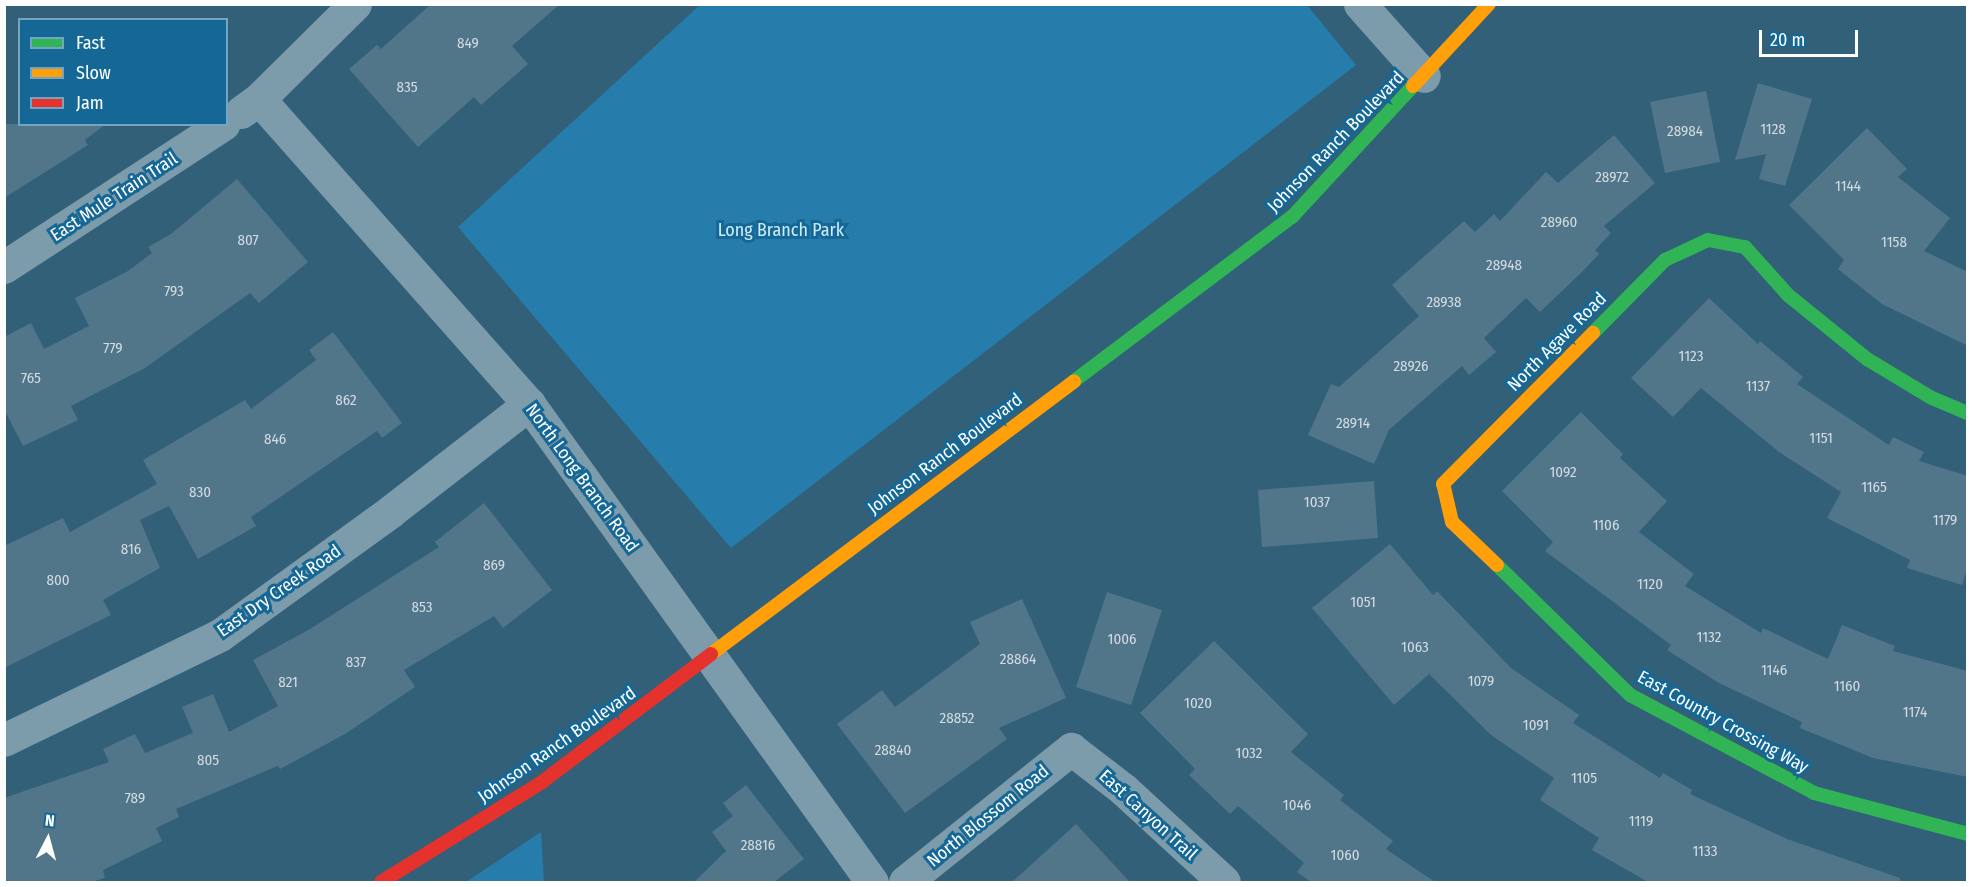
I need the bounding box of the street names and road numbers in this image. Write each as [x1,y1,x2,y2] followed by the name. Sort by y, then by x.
[1263,67,1409,217] street label: Johnson Ranch Boulevard
[47,148,181,246] street label: East Mule Train Trail
[1503,288,1611,396] street label: North Agave Road
[864,389,1026,519] street label: Johnson Ranch Boulevard
[521,400,643,556] street label: North Long Branch Road
[213,540,345,642] street label: East Dry Creek Road
[1634,666,1812,778] street label: East Country Crossing Way
[474,682,640,808] street label: Johnson Ranch Boulevard
[923,760,1053,872] street label: North Blossom Road
[1094,765,1202,865] street label: East Canyon Trail

